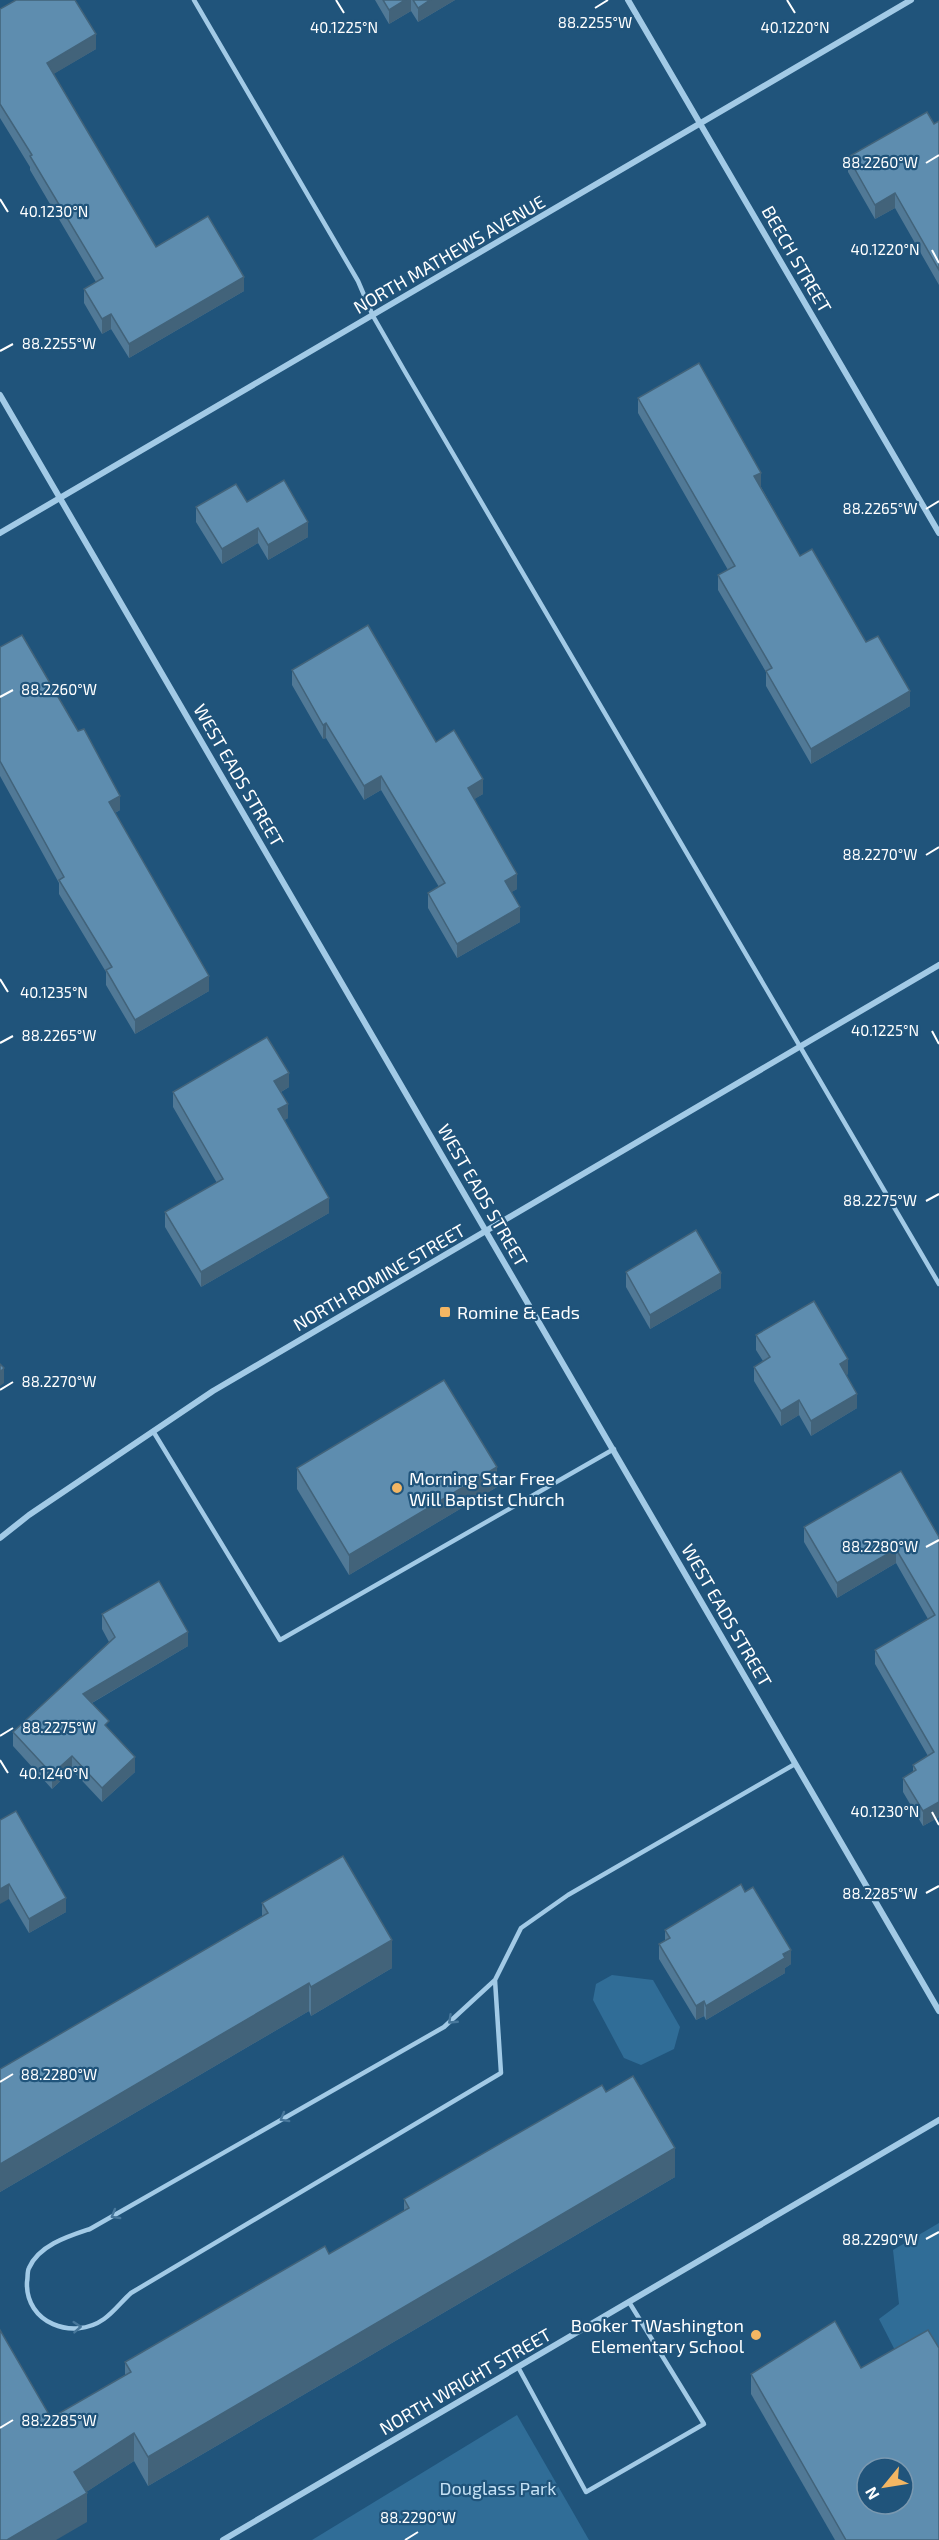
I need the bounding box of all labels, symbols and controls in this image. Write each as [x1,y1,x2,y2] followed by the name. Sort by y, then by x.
[558,13,632,31] text: 88.2255°W
[310,18,378,36] text: 40.1225°N
[761,18,829,36] text: 40.1220°N
[842,153,918,171] text: 88.2260°W
[349,190,549,318] street label: NORTH MATHEWS AVENUE
[20,202,88,220] text: 40.1230°N
[758,202,837,317] street label: BEECH STREET
[851,240,919,258] text: 40.1220°N
[22,334,96,352] text: 88.2255°W
[843,499,917,517] text: 88.2265°W
[21,680,97,698] text: 88.2260°W
[189,700,289,851] street label: WEST EADS STREET
[843,845,917,863] text: 88.2270°W
[20,983,88,1001] text: 40.1235°N
[851,1021,919,1039] text: 40.1225°N
[22,1026,96,1044] text: 88.2265°W
[433,1120,533,1271] street label: WEST EADS STREET
[843,1191,917,1209] text: 88.2275°W
[289,1218,469,1335] street label: NORTH ROMINE STREET
[457,1301,580,1323] place label: Romine & Eads
[438,1305,452,1319] marker: Romine & Eads
[22,1372,96,1390] text: 88.2270°W
[409,1467,565,1510] place label: Morning Star Free Will Baptist Church
[390,1481,404,1495] marker: Morning Star Free Will Baptist Church
[842,1537,918,1555] text: 88.2280°W
[677,1540,777,1691] street label: WEST EADS STREET
[22,1718,96,1736] text: 88.2275°W
[19,1764,89,1782] text: 40.1240°N
[851,1802,919,1820] text: 40.1230°N
[842,1884,918,1902] text: 88.2285°W
[448,2013,458,2024] one-way arrow
[21,2065,97,2083] text: 88.2280°W
[280,2111,290,2123] one-way arrow
[111,2208,121,2219] one-way arrow
[842,2230,918,2248] text: 88.2290°W
[571,2314,745,2357] place label: Booker T Washington Elementary School
[72,2321,81,2334] one-way arrow
[375,2323,555,2439] street label: NORTH WRIGHT STREET
[749,2328,763,2342] marker: Booker T Washington Elementary School
[21,2411,97,2429] text: 88.2285°W
[855,2456,915,2516] north arrow
[440,2477,556,2499] park label: Douglass Park
[860,2484,883,2504] text: N
[380,2508,456,2526] text: 88.2290°W

